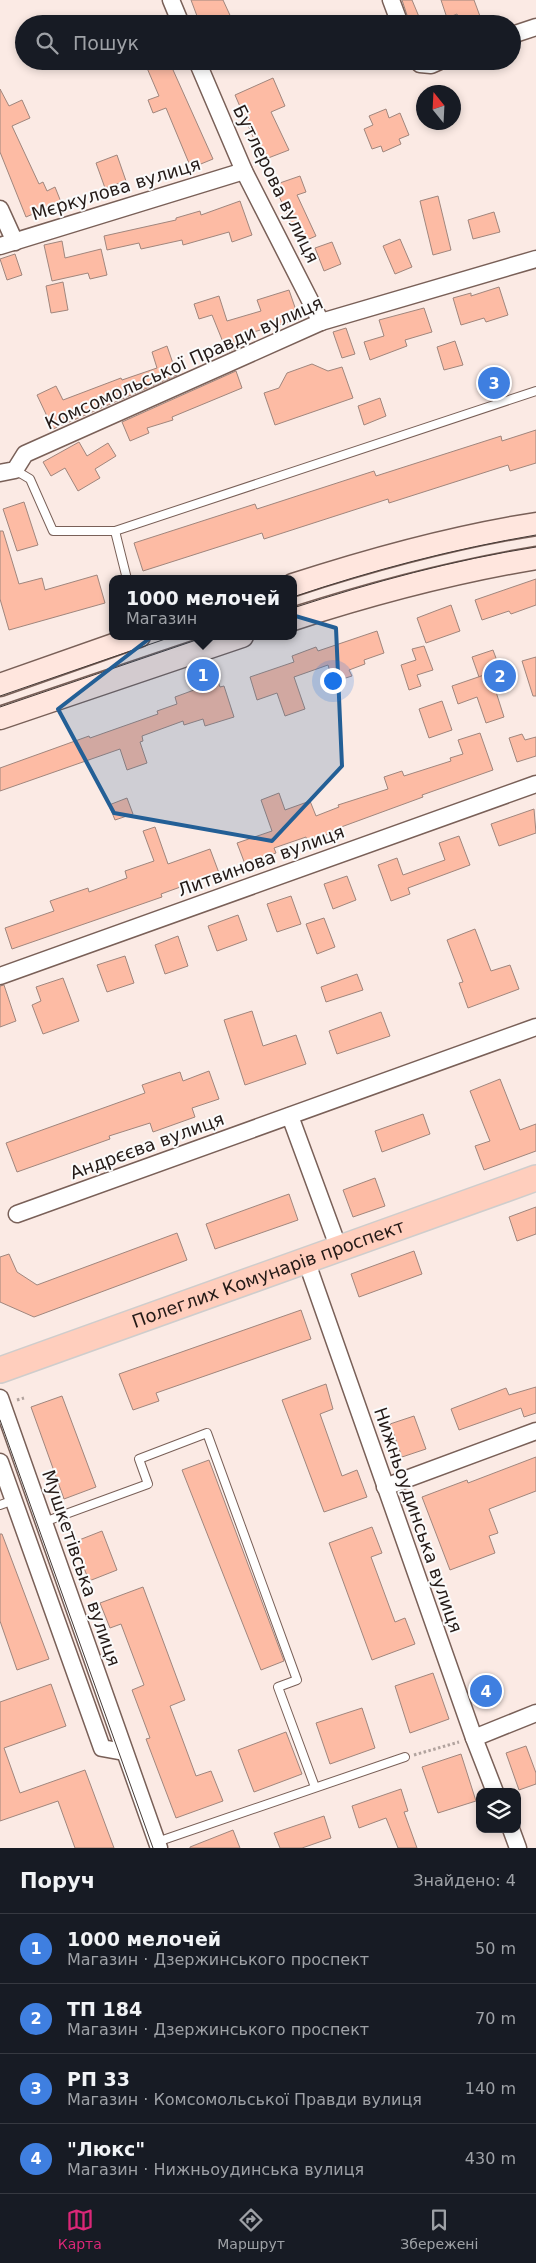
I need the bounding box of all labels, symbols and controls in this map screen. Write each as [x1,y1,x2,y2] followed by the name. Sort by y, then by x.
[15,15,521,70] search box
[33,29,61,57] icon: search
[73,32,139,54] text: Пошук
[416,85,461,130] north arrow
[229,101,324,266] street label: Бутлерова вулиця
[29,153,203,224] street label: Мєркулова вулиця
[42,292,326,434] street label: Комсомольської Правди вулиця
[478,364,510,402] pin: 3
[109,575,297,640] popup
[126,587,280,609] text: 1000 мелочей
[126,609,197,628] text: Магазин
[187,656,219,694] pin: 1
[484,657,516,695] pin: 2
[320,668,346,694] your location
[175,821,347,900] street label: Литвинова вулиця
[67,1108,227,1183] street label: Андрєєва вулиця
[129,1215,407,1332] street label: Полеглих Комунарів проспект
[370,1404,467,1635] street label: Нижньоудинська вулиця
[38,1467,125,1669] street label: Мушкетівська вулиця
[470,1672,502,1710] pin: 4
[476,1788,521,1833] map controls
[476,1788,521,1833] button: layers
[20,1869,95,1893] text: Поруч
[413,1871,516,1890] text: Знайдено: 4
[67,1928,221,1950] text: 1000 мелочей
[30,1939,42,1958] text: 1
[475,1939,516,1958] text: 50 m
[67,1950,369,1969] text: Магазин · Дзержинського проспект
[67,1998,142,2020] text: ТП 184
[30,2009,42,2028] text: 2
[475,2009,516,2028] text: 70 m
[67,2020,369,2039] text: Магазин · Дзержинського проспект
[67,2068,130,2090] text: РП 33
[30,2079,42,2098] text: 3
[465,2079,516,2098] text: 140 m
[67,2090,422,2109] text: Магазин · Комсомольської Правди вулиця
[67,2138,145,2160] text: "Люкс"
[30,2149,42,2168] text: 4
[465,2149,516,2168] text: 430 m
[67,2160,364,2179] text: Магазин · Нижньоудинська вулиця
[58,2206,102,2252] tab: Карта
[217,2206,285,2252] tab: Маршрут
[400,2206,478,2252] tab: Збережені

